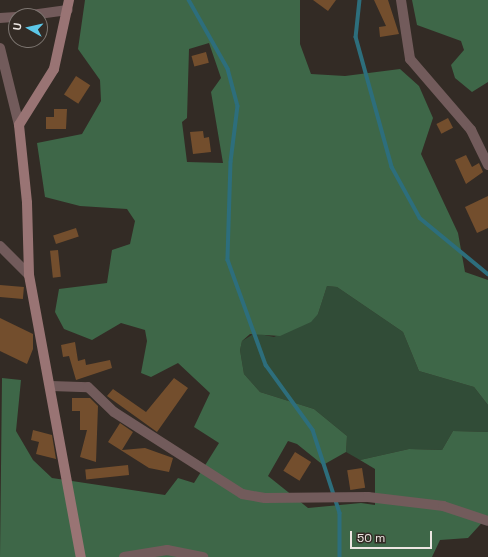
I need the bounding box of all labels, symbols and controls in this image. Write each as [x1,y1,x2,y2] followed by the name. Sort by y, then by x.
[8,8,48,48] north arrow
[10,22,25,31] text: U
[352,523,434,549] scale bar
[357,530,385,546] text: 50 m

